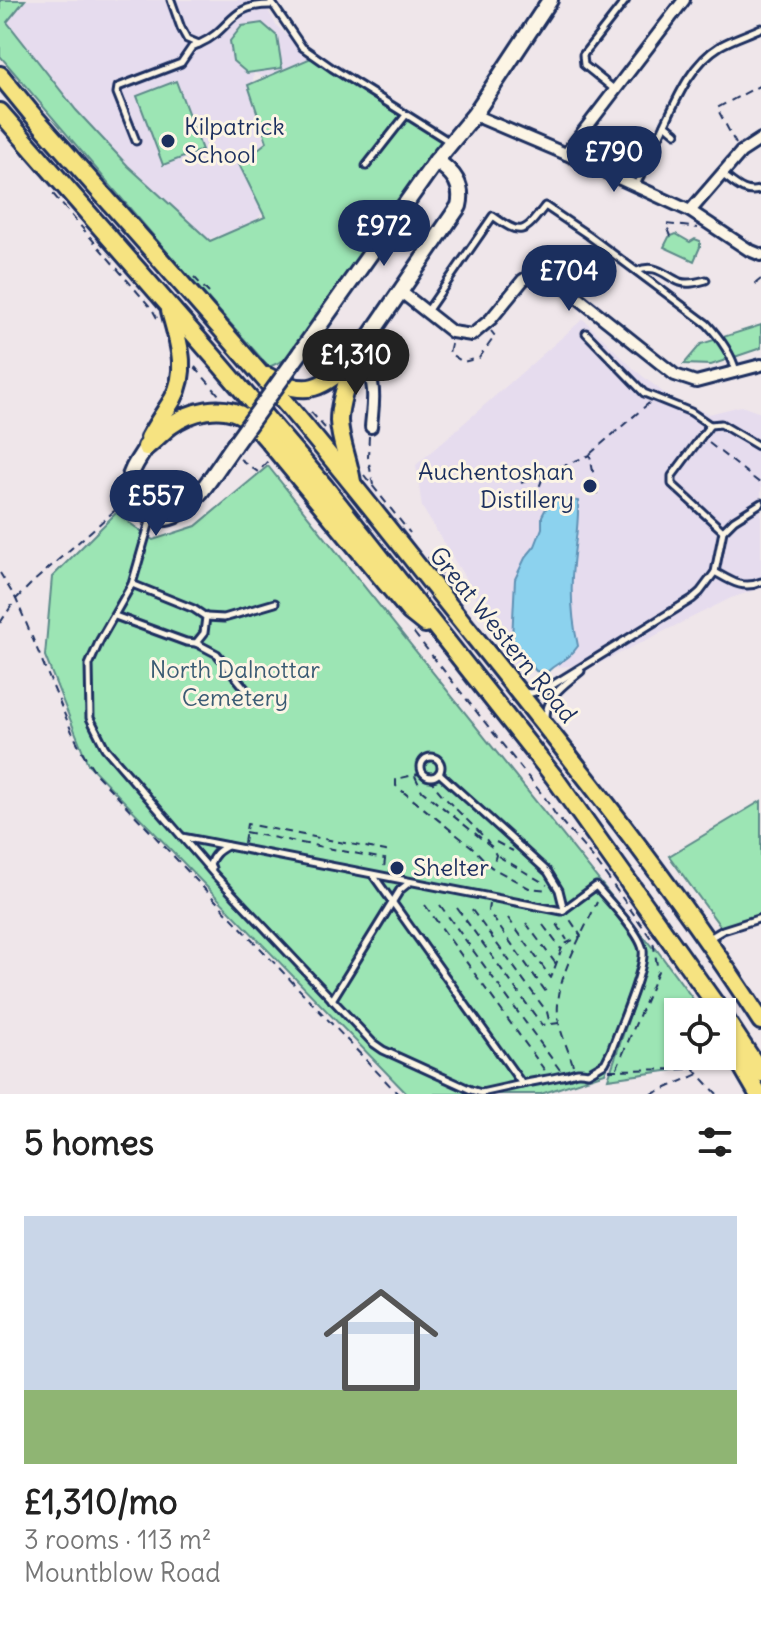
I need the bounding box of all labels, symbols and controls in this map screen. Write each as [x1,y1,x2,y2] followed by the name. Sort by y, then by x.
[184,111,285,169] place label: Kilpatrick School
[567,126,661,194] pin: £790
[159,132,177,150] marker: Kilpatrick School
[585,135,643,168] text: £790
[337,200,431,268] pin: £972
[356,209,412,242] text: £972
[522,245,616,313] pin: £704
[540,254,598,287] text: £704
[291,329,421,397] pin: £1,310
[320,338,392,371] text: £1,310
[418,456,574,514] place label: Auchentoshan Distillery
[109,470,203,538] pin: £557
[581,477,599,495] marker: Auchentoshan Distillery
[128,479,184,512] text: £557
[423,540,584,729] street label: Great Western Road
[150,654,320,712] park label: North Dalnottar Cemetery
[413,852,489,882] place label: Shelter
[388,859,406,877] marker: Shelter
[664,998,736,1070] map controls
[664,998,736,1070] button: locate
[693,1120,737,1164] icon: filters
[24,1121,154,1164] text: 5 homes
[309,1268,453,1412] icon: home
[24,1480,178,1523] text: £1,310/mo
[24,1523,211,1556] text: 3 rooms · 113 m²
[24,1556,221,1589] text: Mountblow Road

